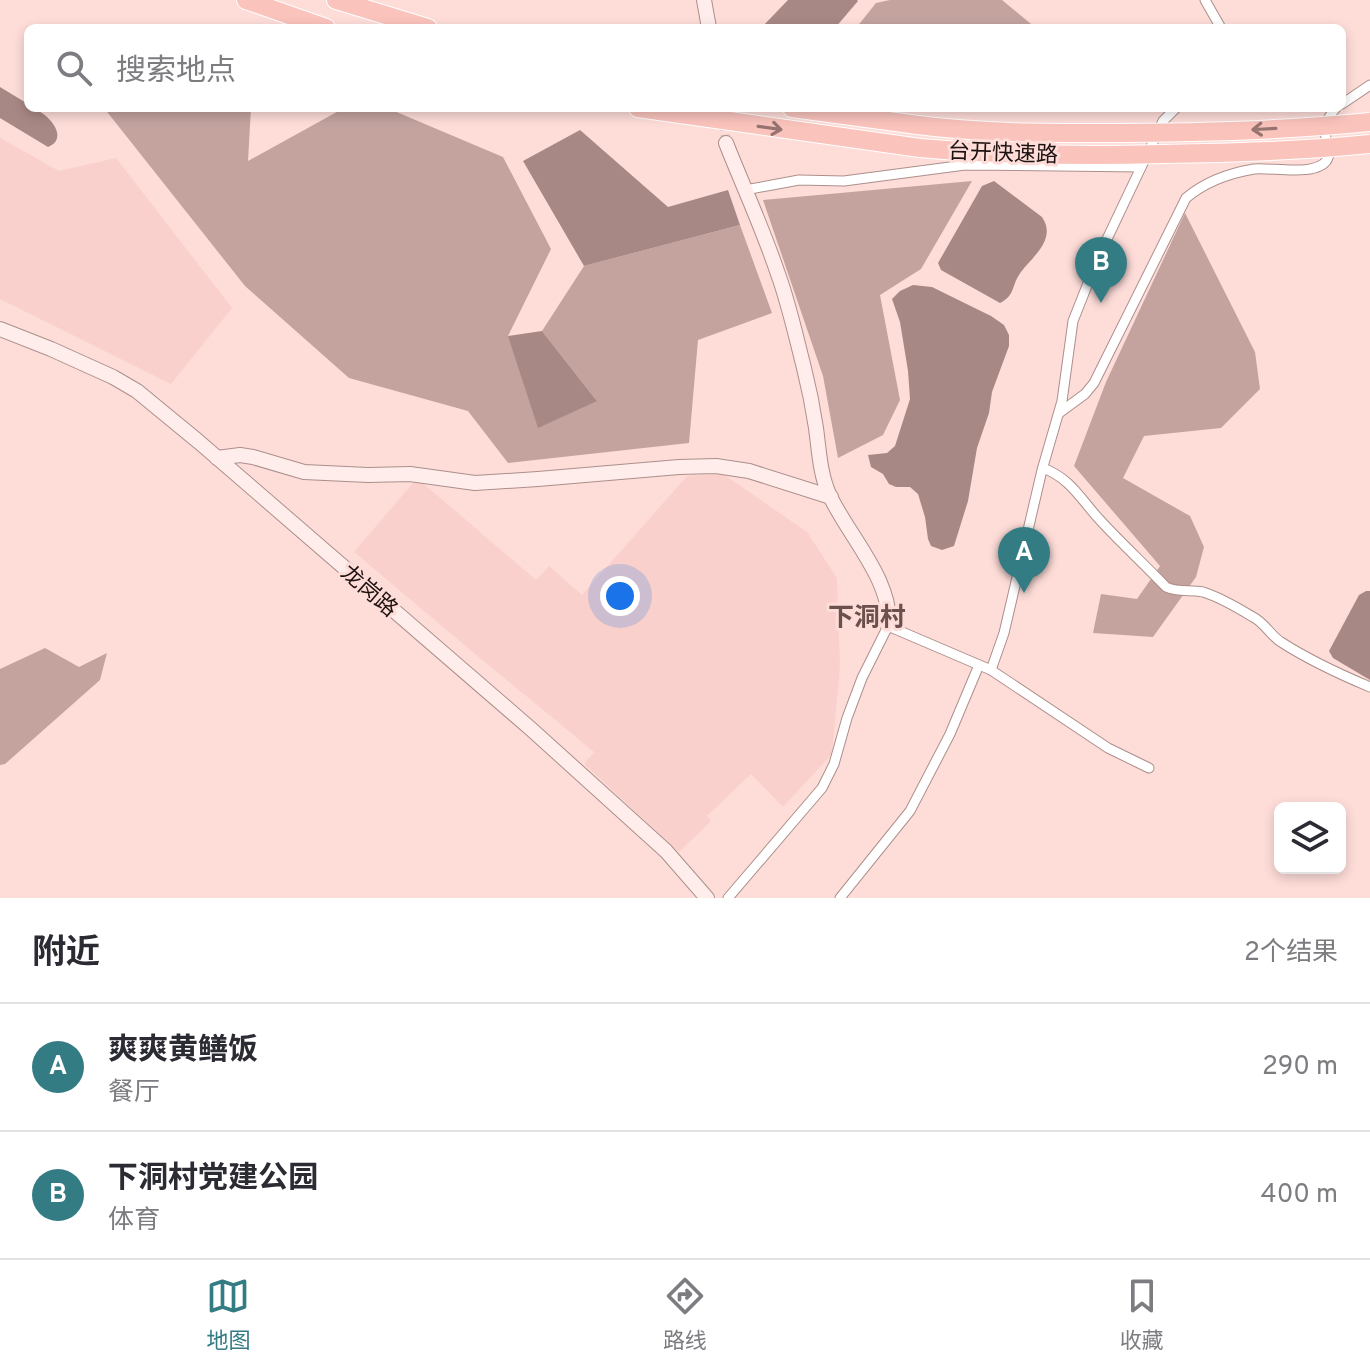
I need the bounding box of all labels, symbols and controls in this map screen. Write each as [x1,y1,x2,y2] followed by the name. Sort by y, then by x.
[24,24,1346,112] search box
[52,46,96,90] icon: search
[116,54,236,91] text: 搜索地点
[757,121,782,136] one-way arrow
[1251,122,1278,137] one-way arrow
[947,139,1058,170] street label: 台开快速路
[1075,237,1127,303] pin: B
[998,527,1050,593] pin: A
[335,560,402,624] street label: 龙岗路
[600,576,640,616] your location
[828,603,906,636] district label: 下洞村
[1274,802,1346,874] map controls
[1274,802,1346,874] button: layers
[32,933,100,976] text: 附近
[1244,937,1338,970] text: 2个结果
[108,1033,258,1070] text: 爽爽黄鳝饭
[49,1051,67,1084] text: A
[1262,1051,1338,1084] text: 290 m
[108,1077,160,1110] text: 餐厅
[108,1161,318,1198] text: 下洞村党建公园
[49,1179,67,1212] text: B
[1261,1179,1338,1212] text: 400 m
[108,1205,160,1238] text: 体育
[206,1274,250,1356] tab: 地图
[663,1274,707,1356] tab: 路线
[1120,1274,1164,1356] tab: 收藏

